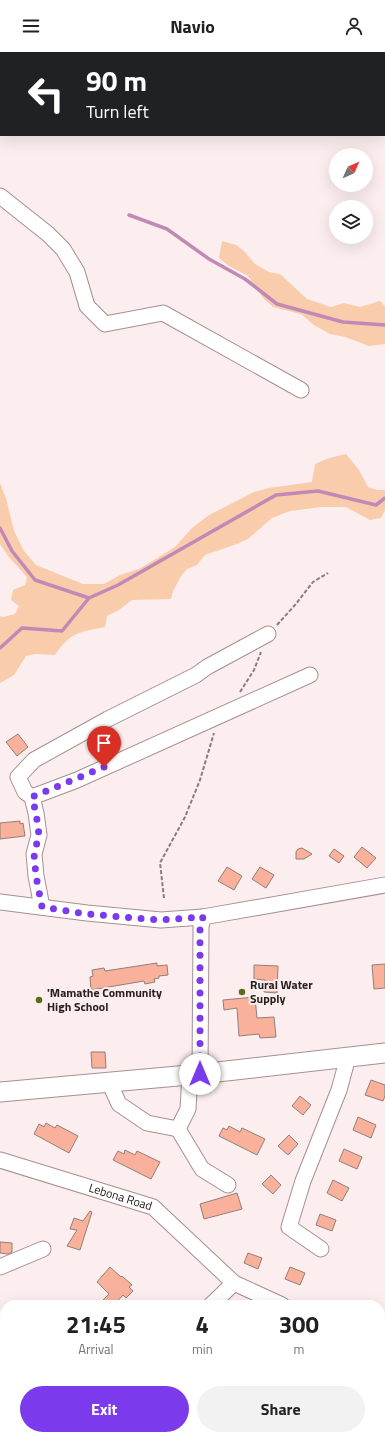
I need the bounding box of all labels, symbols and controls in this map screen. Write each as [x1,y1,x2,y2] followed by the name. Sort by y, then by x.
[170,13,215,40] text: Navio
[20,15,42,37] icon: menu
[343,15,365,37] icon: person
[86,59,147,102] text: 90 m
[20,68,72,120] icon: left
[86,98,149,125] text: Turn left
[329,148,373,192] north arrow
[329,148,373,244] map controls
[329,200,373,244] button: layers
[87,726,121,767] pin
[93,732,115,754] icon: arrive
[250,975,313,1008] place label: Rural Water Supply
[47,983,162,1016] place label: 'Mamathe Community High School
[237,987,247,997] marker: Rural Water Supply
[34,995,44,1005] marker: 'Mamathe Community High School
[179,1053,221,1095] position arrow
[86,1178,155,1215] street label: Lebona Road
[66,1306,126,1342] text: 21:45
[196,1306,209,1342] text: 4
[279,1306,319,1342] text: 300
[78,1339,114,1359] text: Arrival
[192,1339,213,1359] text: min
[293,1339,304,1359] text: m
[20,1386,189,1432] button: Exit
[197,1386,365,1432] button: Share

